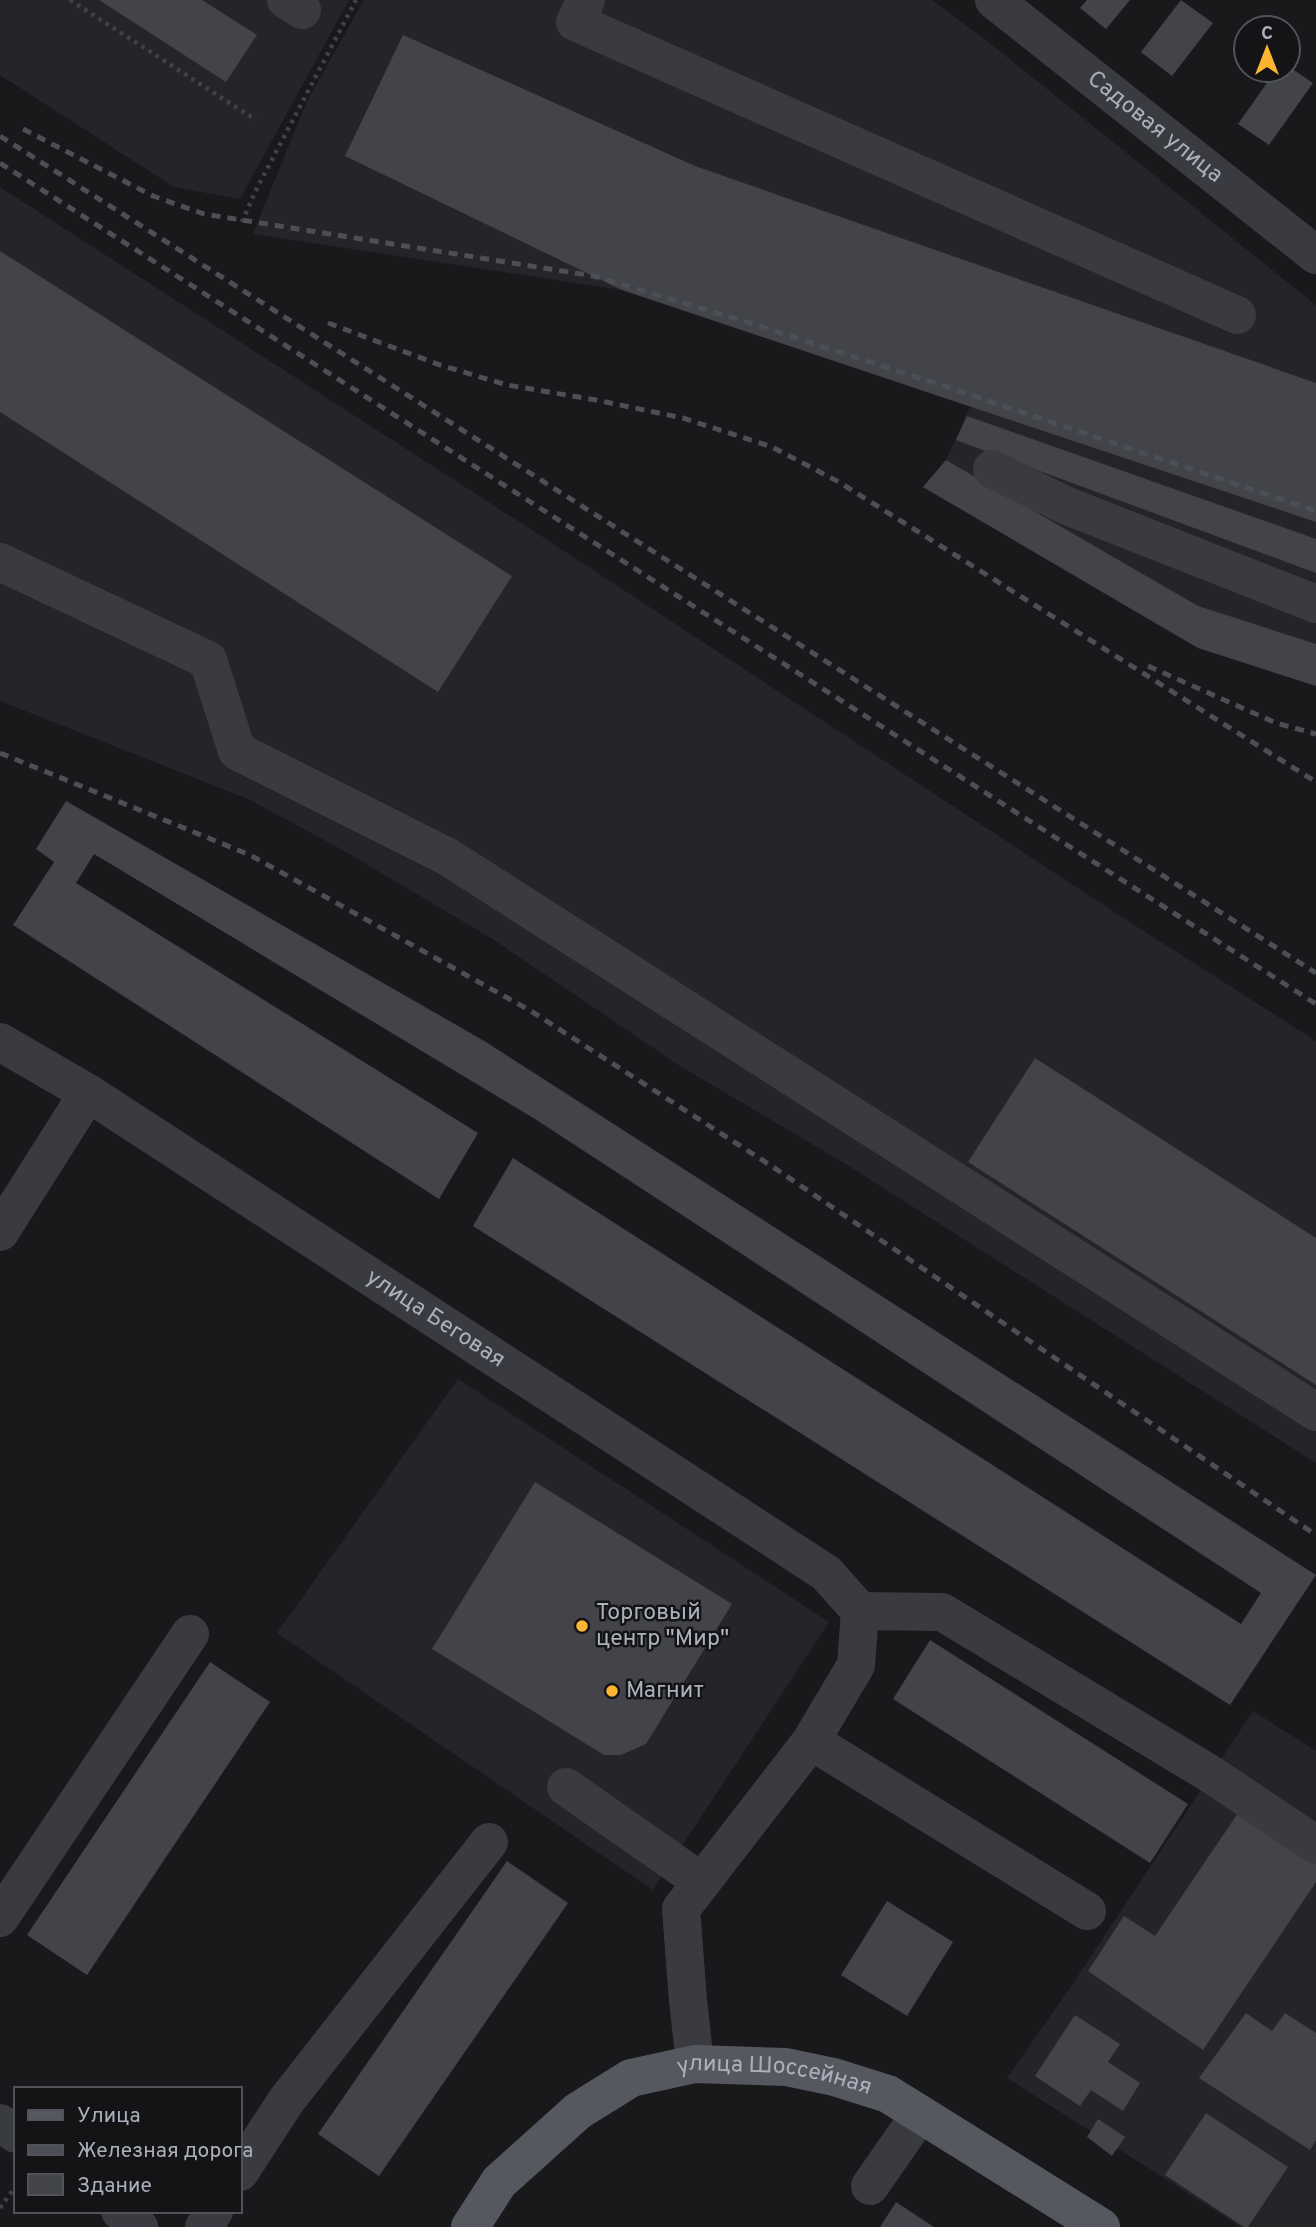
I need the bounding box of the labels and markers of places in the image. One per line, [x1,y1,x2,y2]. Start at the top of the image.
place label: Торговый центр "Мир" [596,1599,729,1654]
marker: Торговый центр "Мир" [574,1618,590,1634]
place label: Магнит [626,1677,704,1706]
marker: Магнит [604,1683,620,1699]

